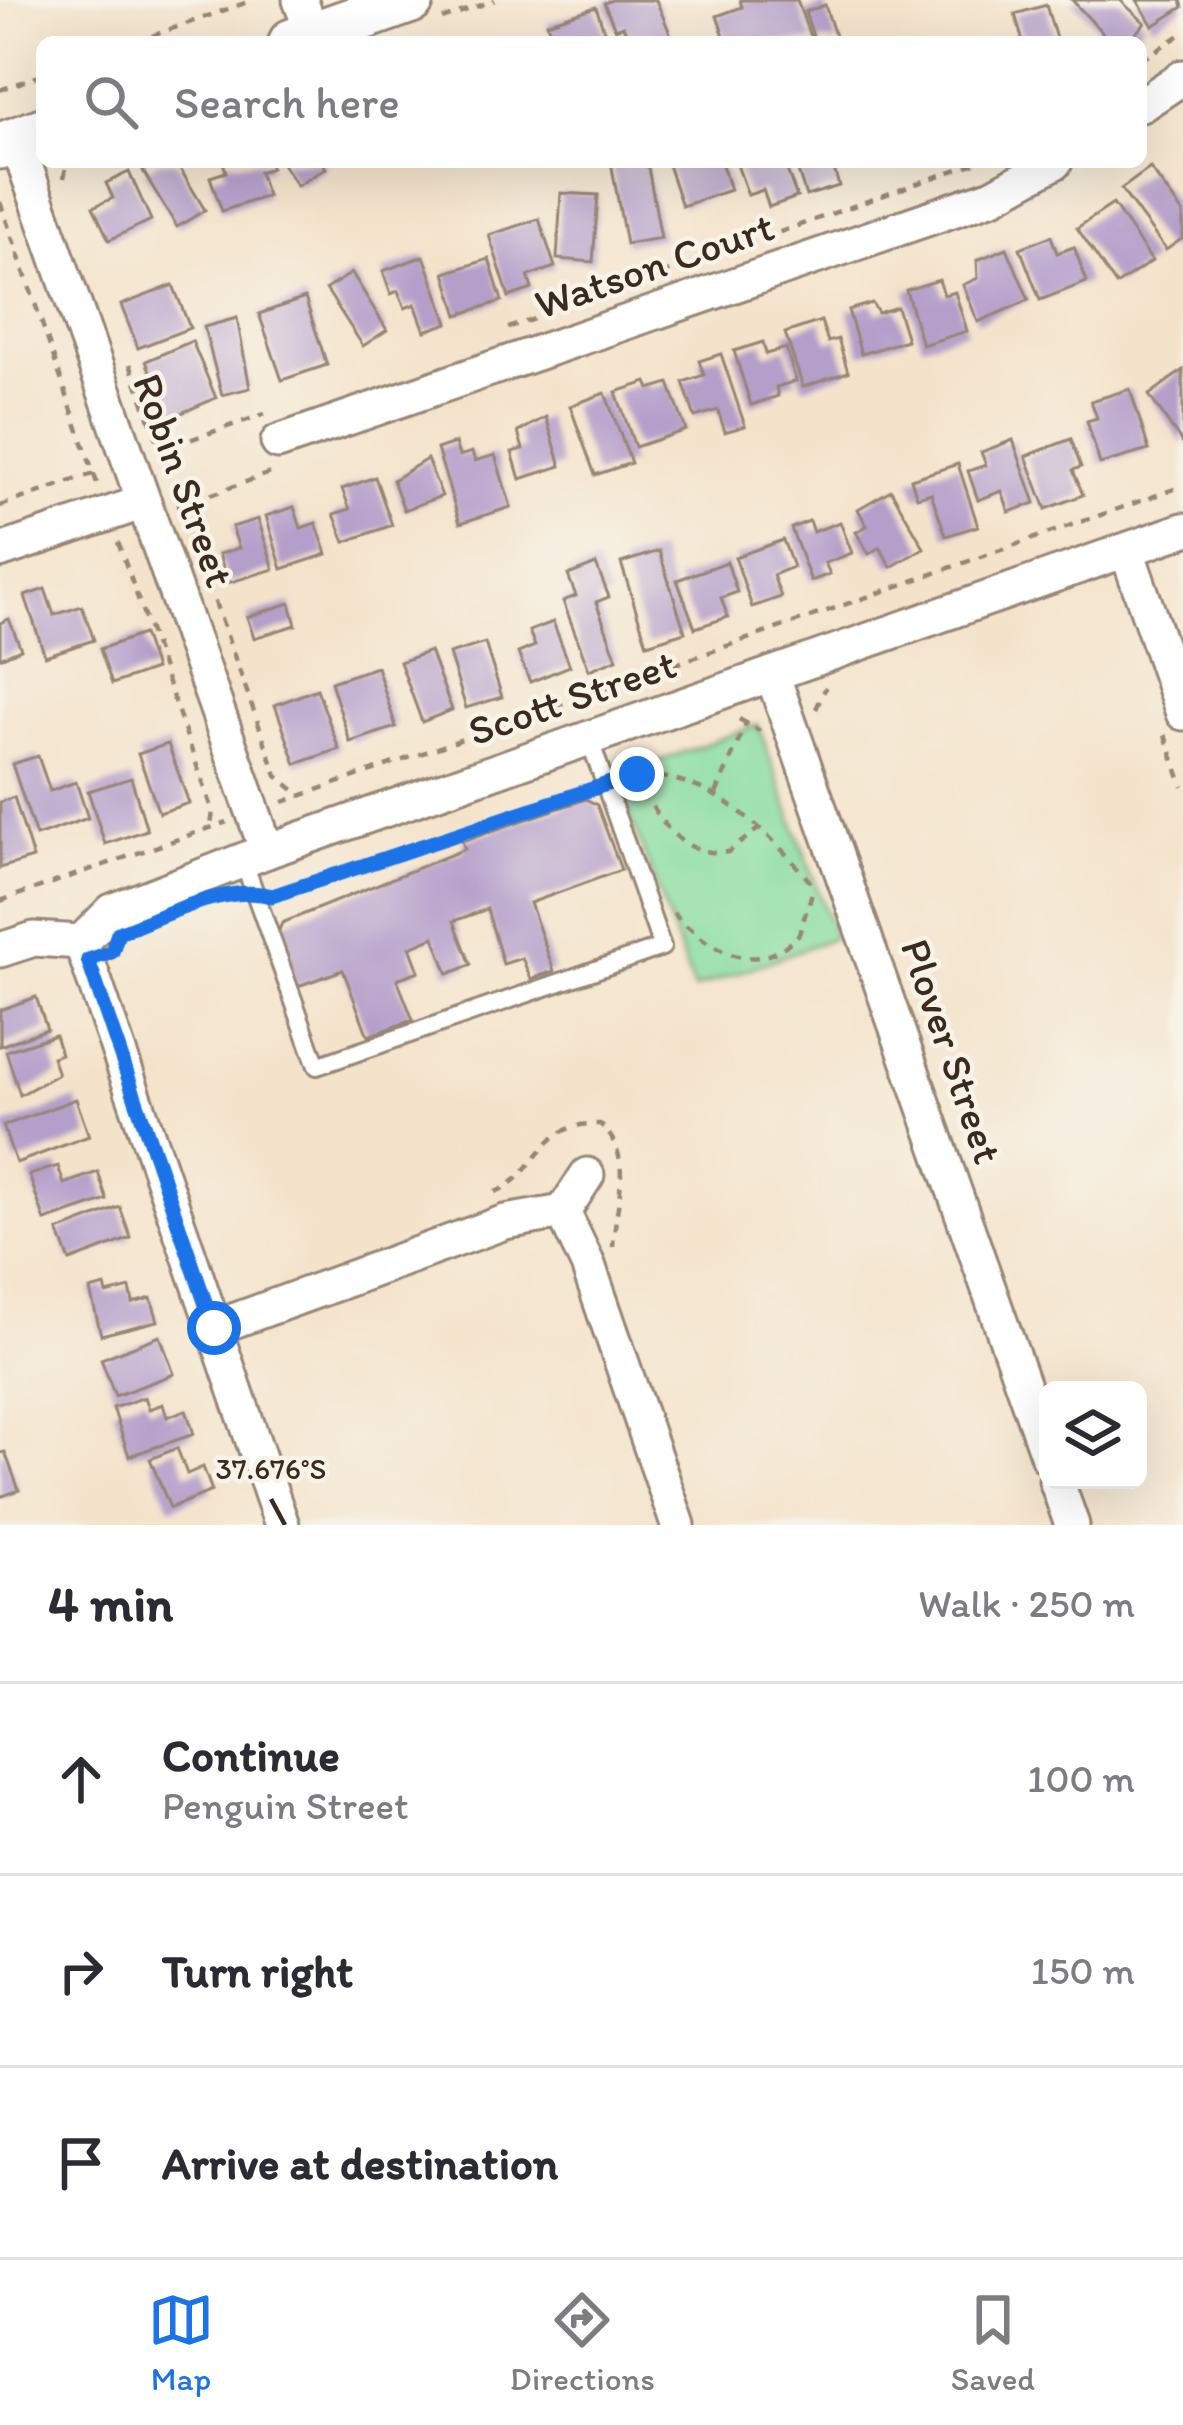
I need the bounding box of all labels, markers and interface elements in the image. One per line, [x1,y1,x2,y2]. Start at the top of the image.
search box [36,36,1147,168]
icon: search [78,69,144,135]
text: Search here [174,75,400,129]
street label: Watson Court [528,200,780,330]
street label: Robin Street [122,366,246,594]
street label: Scott Street [462,638,682,756]
route end [610,747,664,801]
street label: Plover Street [890,932,1014,1170]
route start [187,1301,241,1355]
map controls [1039,1381,1147,1489]
button: layers [1039,1381,1147,1489]
text: 37.676°S [216,1450,326,1487]
text: 4 min [48,1573,173,1634]
text: Walk · 250 m [918,1580,1135,1627]
text: Continue [162,1728,340,1782]
icon: ahead [48,1746,114,1812]
text: 100 m [1027,1755,1135,1802]
text: Penguin Street [162,1782,409,1829]
icon: right [48,1938,114,2004]
text: Turn right [162,1944,353,1998]
text: 150 m [1031,1947,1135,1994]
icon: arrive [48,2130,114,2196]
text: Arrive at destination [162,2136,558,2190]
tab: Map [148,2287,214,2398]
tab: Directions [510,2287,655,2398]
tab: Saved [951,2287,1035,2398]

